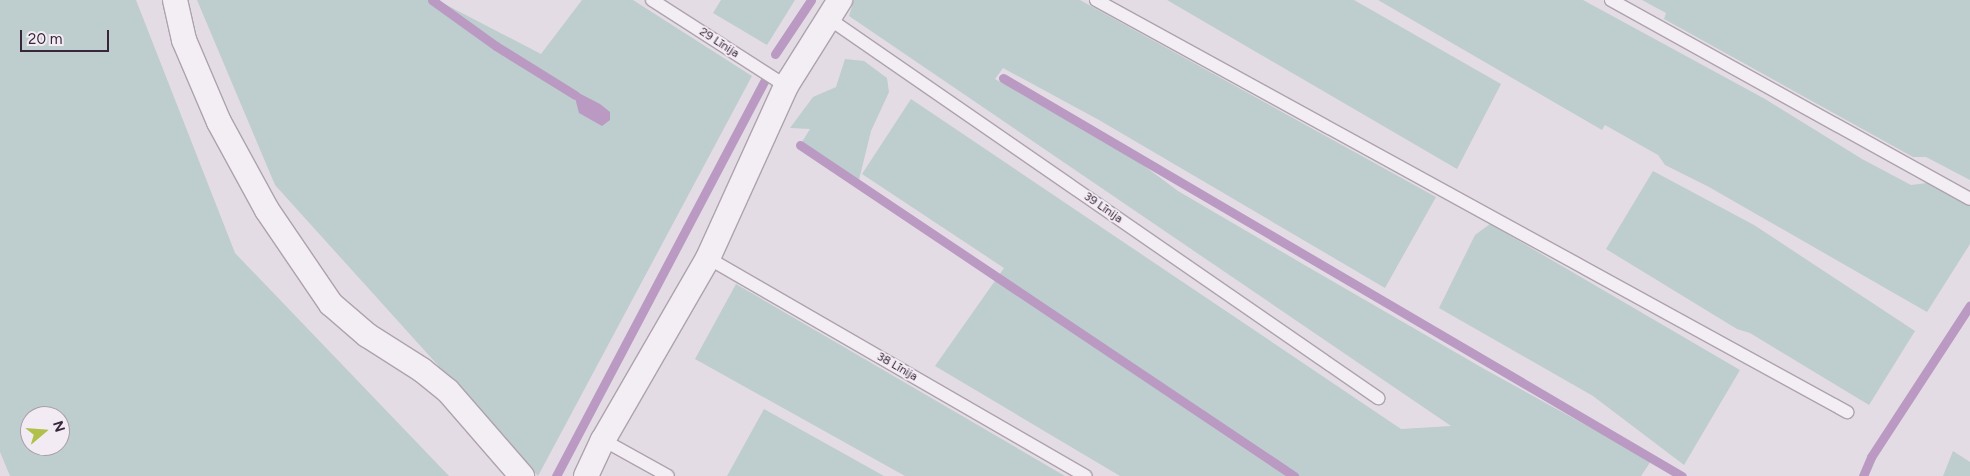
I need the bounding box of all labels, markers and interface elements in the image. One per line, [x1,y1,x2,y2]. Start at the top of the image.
scale bar [22,20,111,52]
street label: 29 Līnija [696,25,742,61]
text: 20 m [28,30,62,48]
street label: 39 Līnija [1081,189,1125,227]
street label: 38 Līnija [874,350,920,384]
north arrow [20,406,70,456]
text: N [49,419,69,434]

